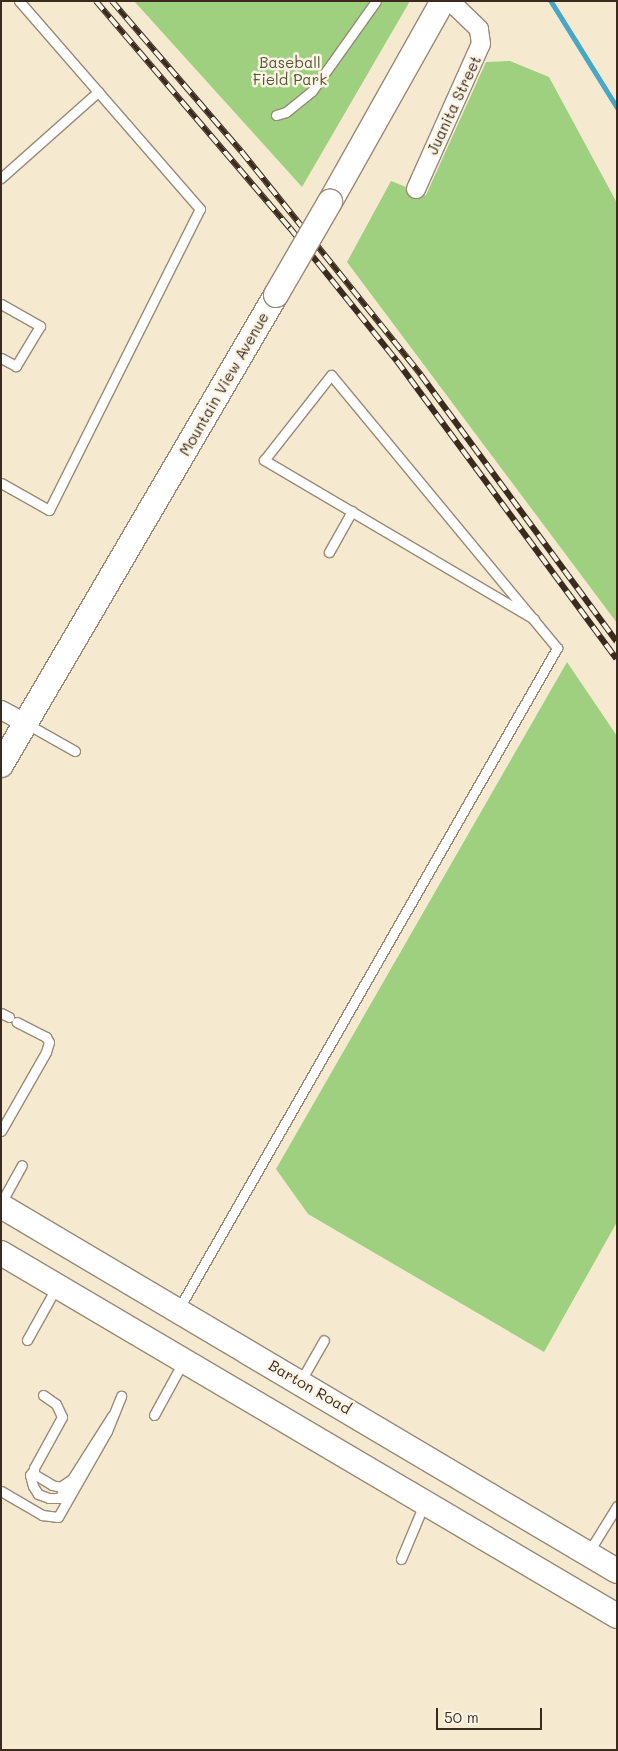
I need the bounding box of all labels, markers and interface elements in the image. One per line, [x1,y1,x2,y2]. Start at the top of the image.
park label: Baseball Field Park [253,53,327,88]
street label: Juanita Street [423,53,485,157]
street label: Mountain View Avenue [175,309,273,459]
street label: Barton Road [266,1356,354,1418]
scale bar [438,1698,544,1730]
text: 50 m [444,1707,479,1727]

